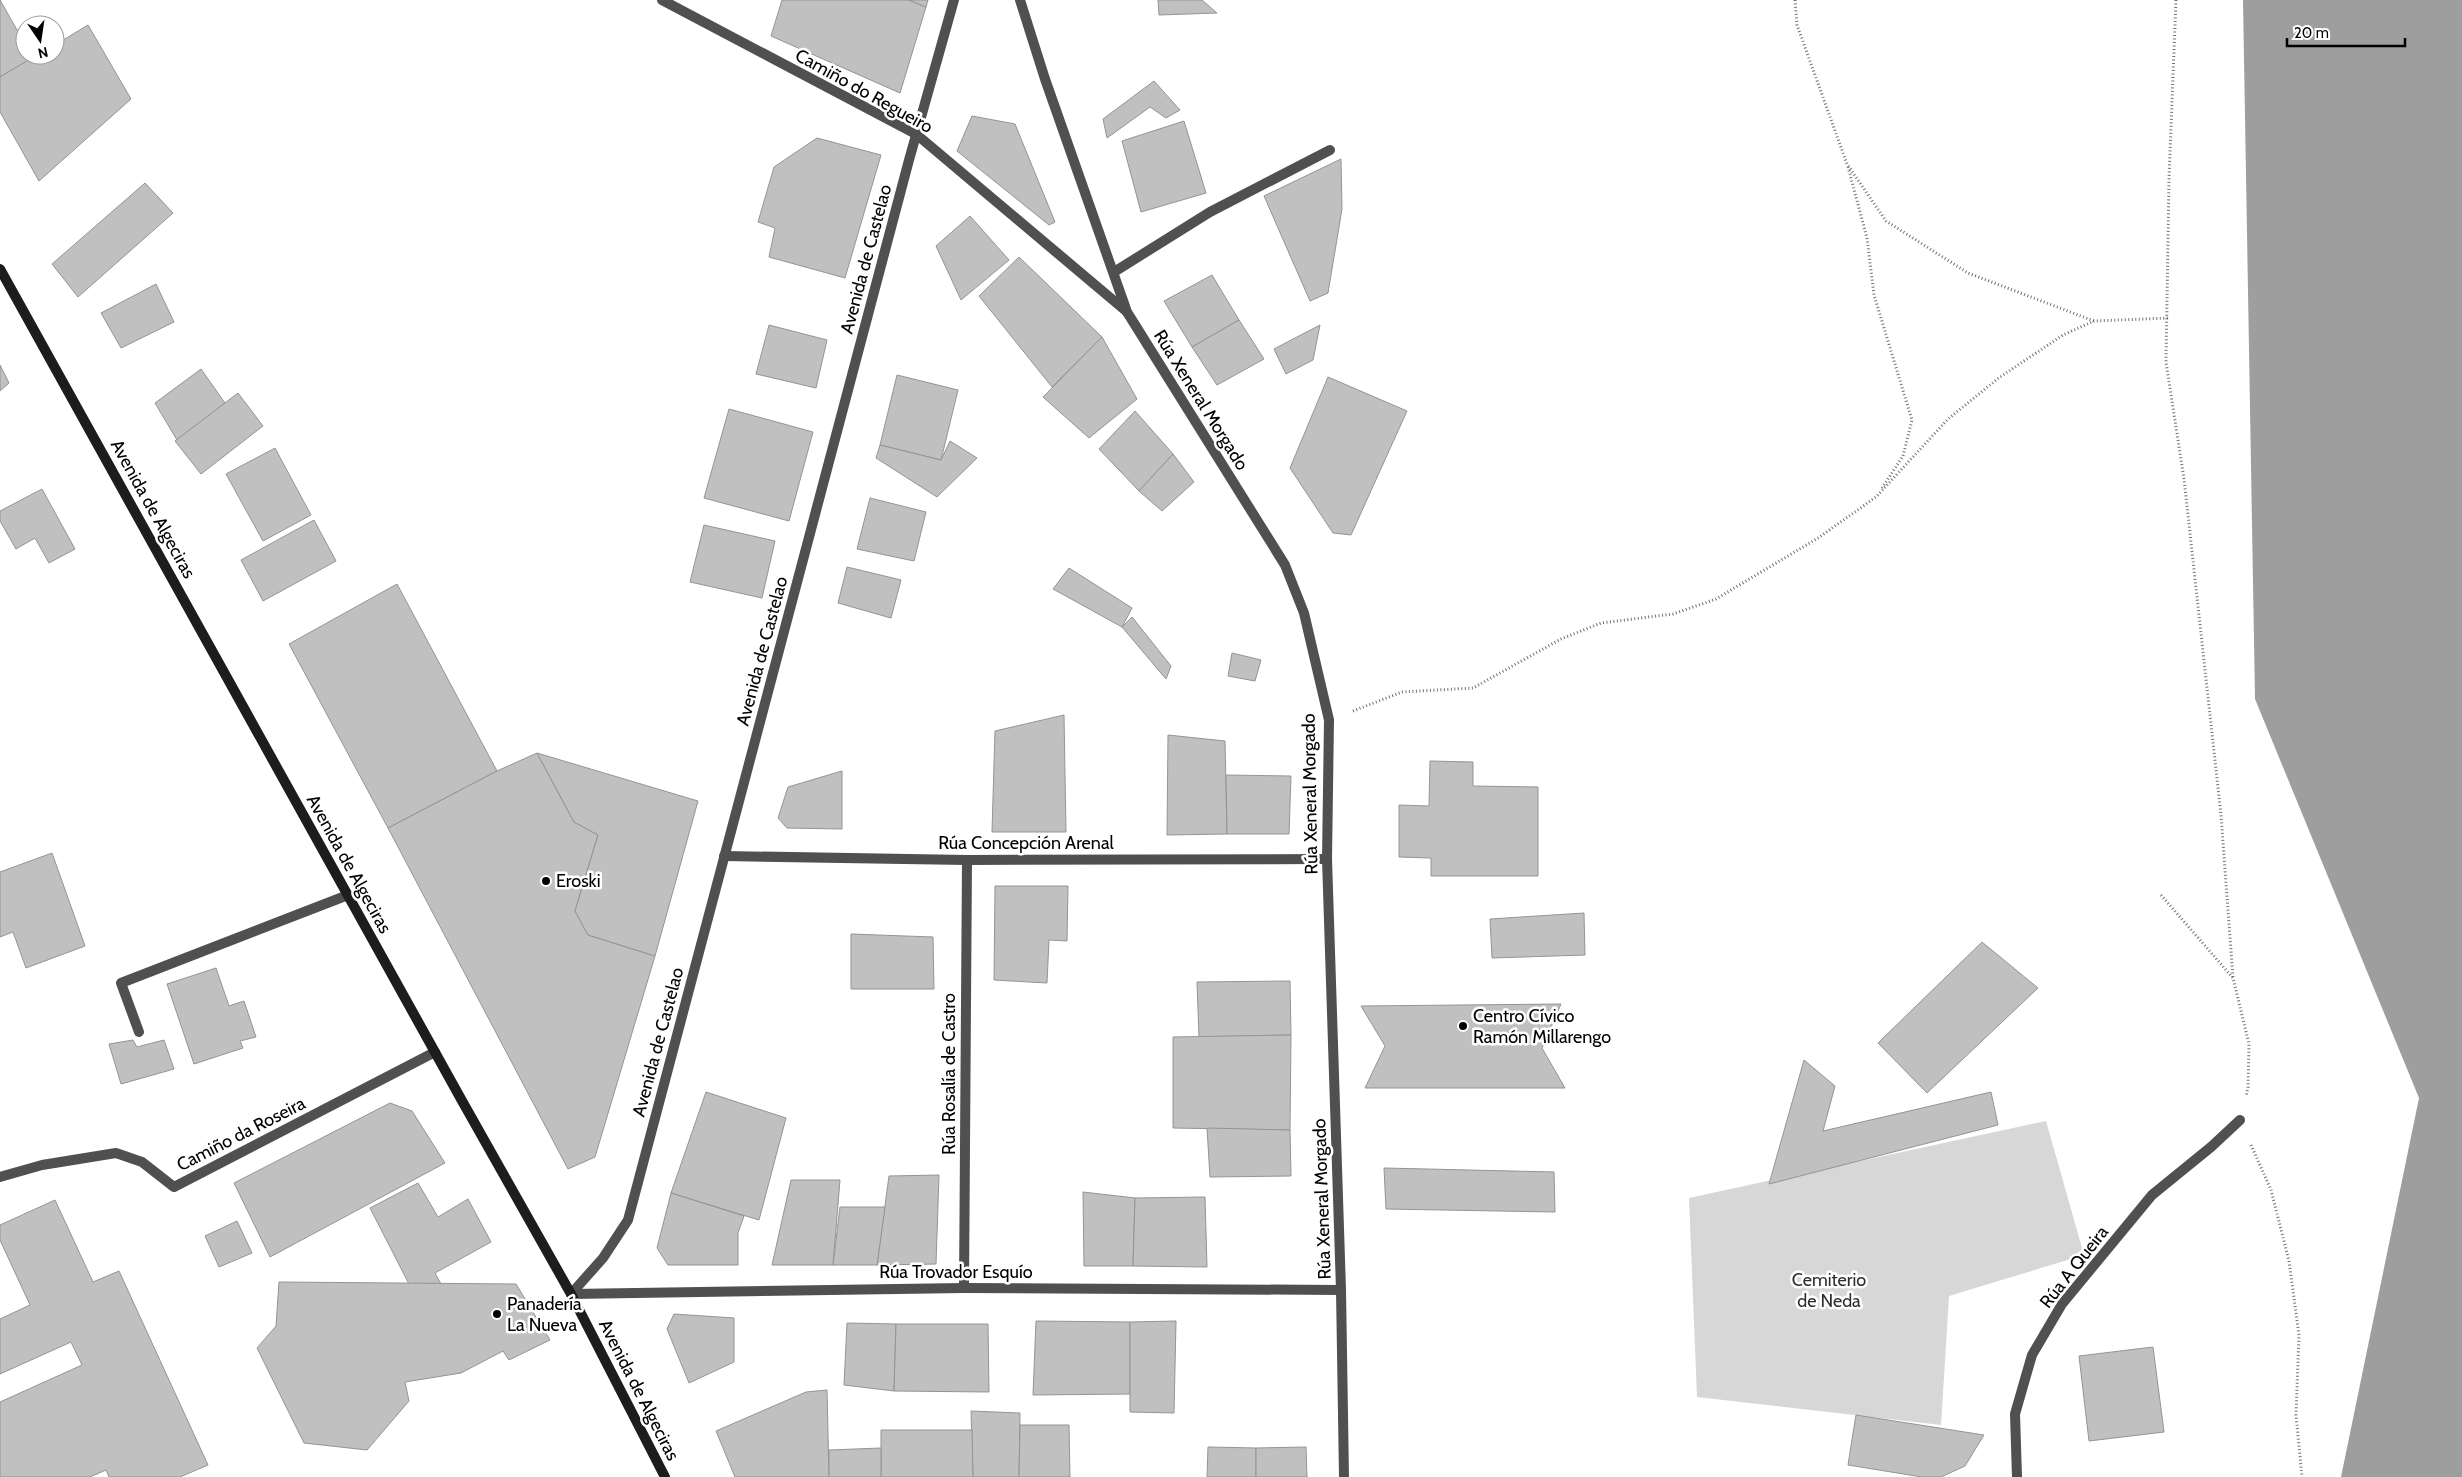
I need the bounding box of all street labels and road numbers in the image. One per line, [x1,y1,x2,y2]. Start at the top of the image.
street label: Camiño do Regueiro [791,44,937,138]
street label: Avenida de Castelao [836,182,896,336]
street label: Rúa Xeneral Morgado [1149,326,1253,474]
street label: Avenida de Algeciras [106,436,200,582]
street label: Avenida de Castelao [732,574,792,728]
street label: Rúa Xeneral Morgado [1298,713,1322,875]
street label: Avenida de Algeciras [302,791,396,937]
street label: Rúa Concepción Arenal [938,832,1115,854]
street label: Avenida de Castelao [628,965,688,1119]
street label: Rúa Rosalía de Castro [938,993,960,1155]
street label: Camiño da Roseira [173,1092,309,1176]
street label: Rúa Xeneral Morgado [1308,1118,1336,1280]
street label: Rúa A Queira [2035,1221,2113,1313]
street label: Rúa Trovador Esquío [879,1261,1033,1283]
street label: Avenida de Algeciras [594,1316,684,1464]

